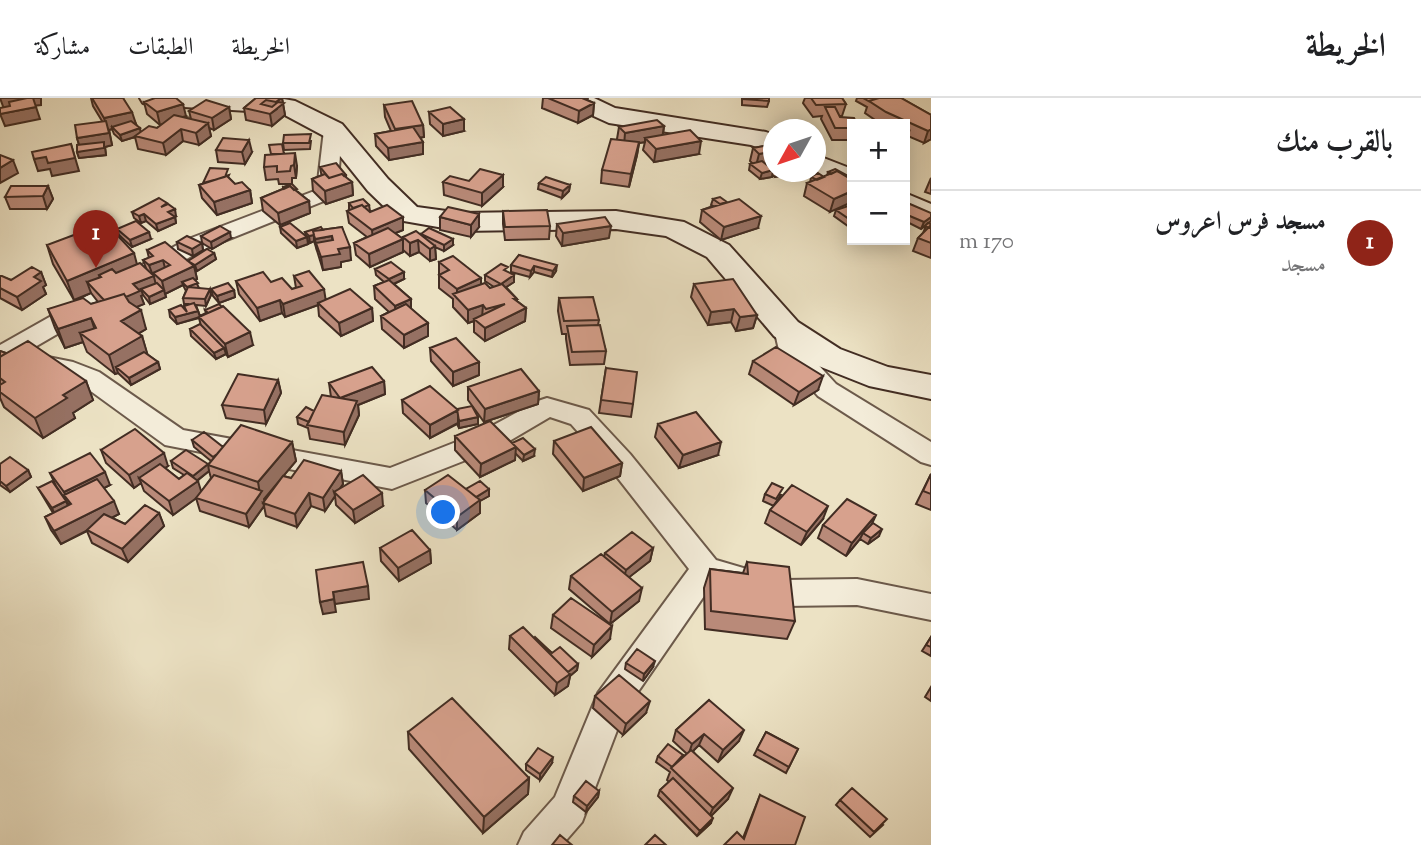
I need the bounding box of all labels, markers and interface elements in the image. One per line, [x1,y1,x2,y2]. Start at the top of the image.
text: الخريطة [1306,24,1386,72]
text: مشاركة [35,31,90,65]
text: الطبقات [128,31,194,65]
text: الخريطة [232,31,290,65]
north arrow [763,119,826,182]
map controls [847,119,910,245]
button: + [847,119,910,182]
text: بالقرب منك [1276,122,1393,165]
button: − [847,182,910,245]
text: مسجد فرس اعروس [1155,204,1326,241]
pin: 1 [73,210,119,268]
text: 170 m [959,226,1014,259]
text: 1 [1366,226,1374,259]
text: مسجد [1281,249,1326,282]
your location [426,495,460,529]

